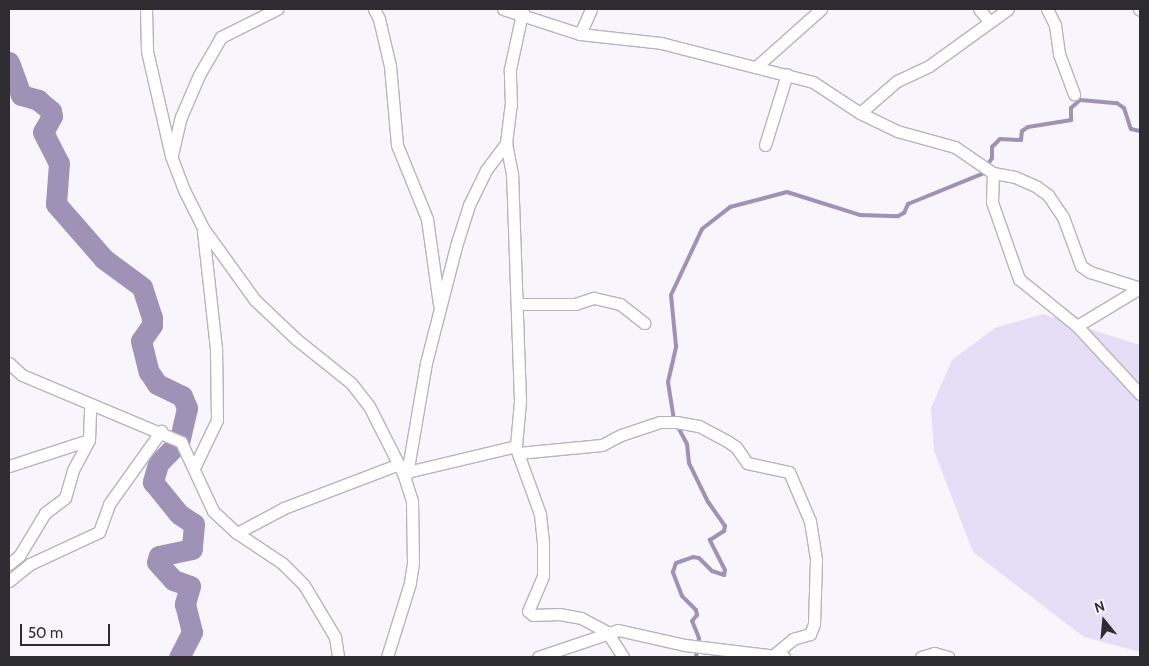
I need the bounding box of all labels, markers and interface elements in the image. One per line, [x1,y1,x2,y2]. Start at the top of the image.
north arrow [1079,596,1129,646]
text: N [1092,597,1107,617]
scale bar [22,614,112,646]
text: 50 m [28,624,63,642]

